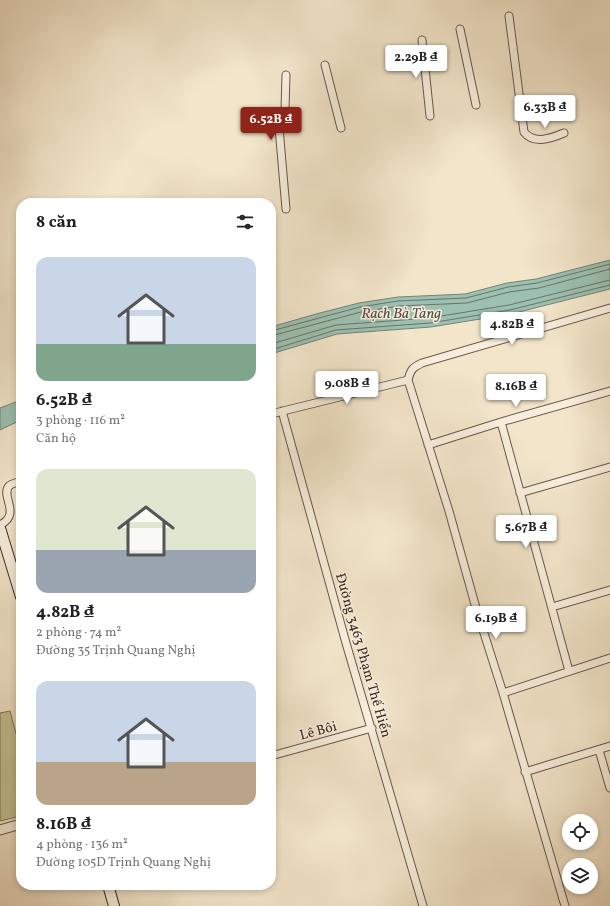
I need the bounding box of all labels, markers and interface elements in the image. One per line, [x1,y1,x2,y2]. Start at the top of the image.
pin: 2.29B ₫ [379,45,453,79]
text: 2.29B ₫ [394,49,438,67]
pin: 6.33B ₫ [508,95,582,129]
text: 6.33B ₫ [523,99,567,117]
pin: 6.52B ₫ [234,107,308,141]
text: 6.52B ₫ [250,111,292,129]
text: 8 căn [36,211,77,234]
icon: filters [234,211,256,233]
icon: home [110,283,182,355]
water label: Rạch Bà Tàng [361,304,441,325]
pin: 4.82B ₫ [475,312,549,346]
text: 4.82B ₫ [490,316,534,334]
pin: 9.08B ₫ [310,371,384,405]
pin: 8.16B ₫ [479,374,553,408]
text: 9.08B ₫ [324,375,370,393]
text: 8.16B ₫ [495,378,537,396]
text: 6.52B ₫ [36,389,92,412]
text: 3 phòng · 116 m² [36,412,125,430]
text: Căn hộ [36,430,76,448]
icon: home [110,495,182,567]
pin: 5.67B ₫ [489,515,563,549]
text: 5.67B ₫ [505,519,547,537]
street label: Đường 3463 Phạm Thế Hiển [330,571,395,740]
text: 4.82B ₫ [36,601,94,624]
pin: 6.19B ₫ [459,606,533,640]
text: 6.19B ₫ [475,610,517,628]
text: 2 phòng · 74 m² [36,624,121,642]
text: Đường 35 Trịnh Quang Nghị [36,642,195,660]
icon: home [110,707,182,779]
street label: Lê Bôi [298,717,339,746]
text: 8.16B ₫ [36,813,91,836]
map controls [562,814,598,894]
button: locate [562,814,598,850]
text: 4 phòng · 136 m² [36,836,128,854]
text: Đường 105D Trịnh Quang Nghị [36,854,211,872]
button: layers [562,858,598,894]

